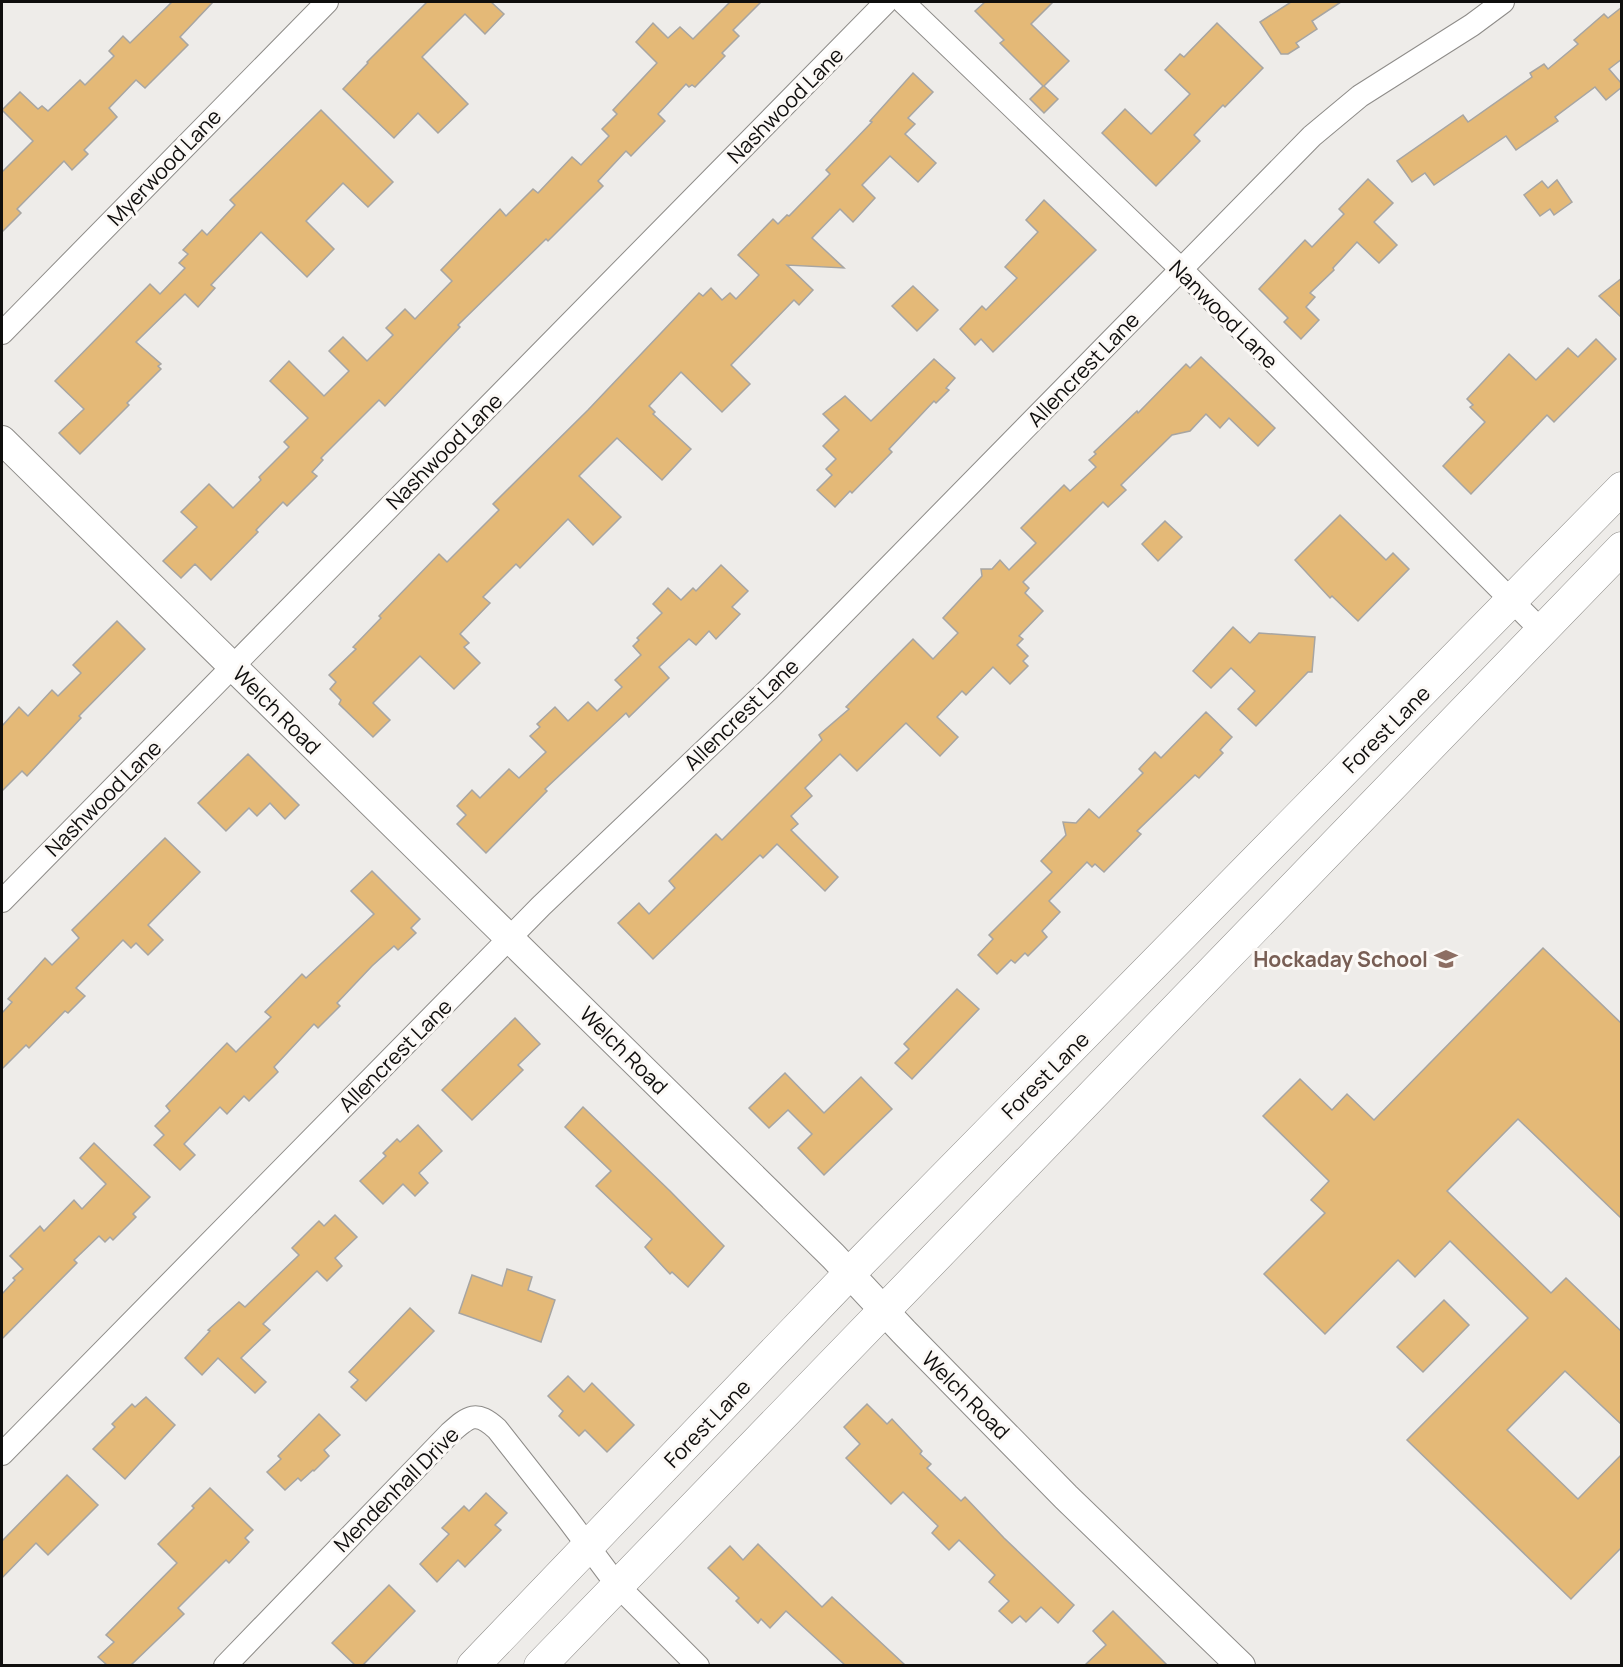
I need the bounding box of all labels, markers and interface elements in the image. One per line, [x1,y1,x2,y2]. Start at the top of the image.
street label: Nashwood Lane [721,41,849,169]
street label: Myerwood Lane [101,102,227,232]
street label: Nanwood Lane [1164,254,1284,374]
street label: Allencrest Lane [1021,306,1145,432]
street label: Nashwood Lane [380,387,508,515]
street label: Allencrest Lane [678,652,804,776]
street label: Welch Road [227,660,327,760]
street label: Forest Lane [1336,679,1436,779]
street label: Nashwood Lane [39,734,167,862]
place label: Hockaday School [1253,945,1428,973]
school or university icon: Hockaday School [1433,946,1459,972]
street label: Allencrest Lane [332,992,458,1118]
street label: Welch Road [574,1000,674,1100]
street label: Forest Lane [995,1025,1095,1125]
street label: Welch Road [916,1345,1016,1445]
street label: Forest Lane [658,1373,756,1473]
street label: Mendenhall Drive [327,1420,465,1558]

